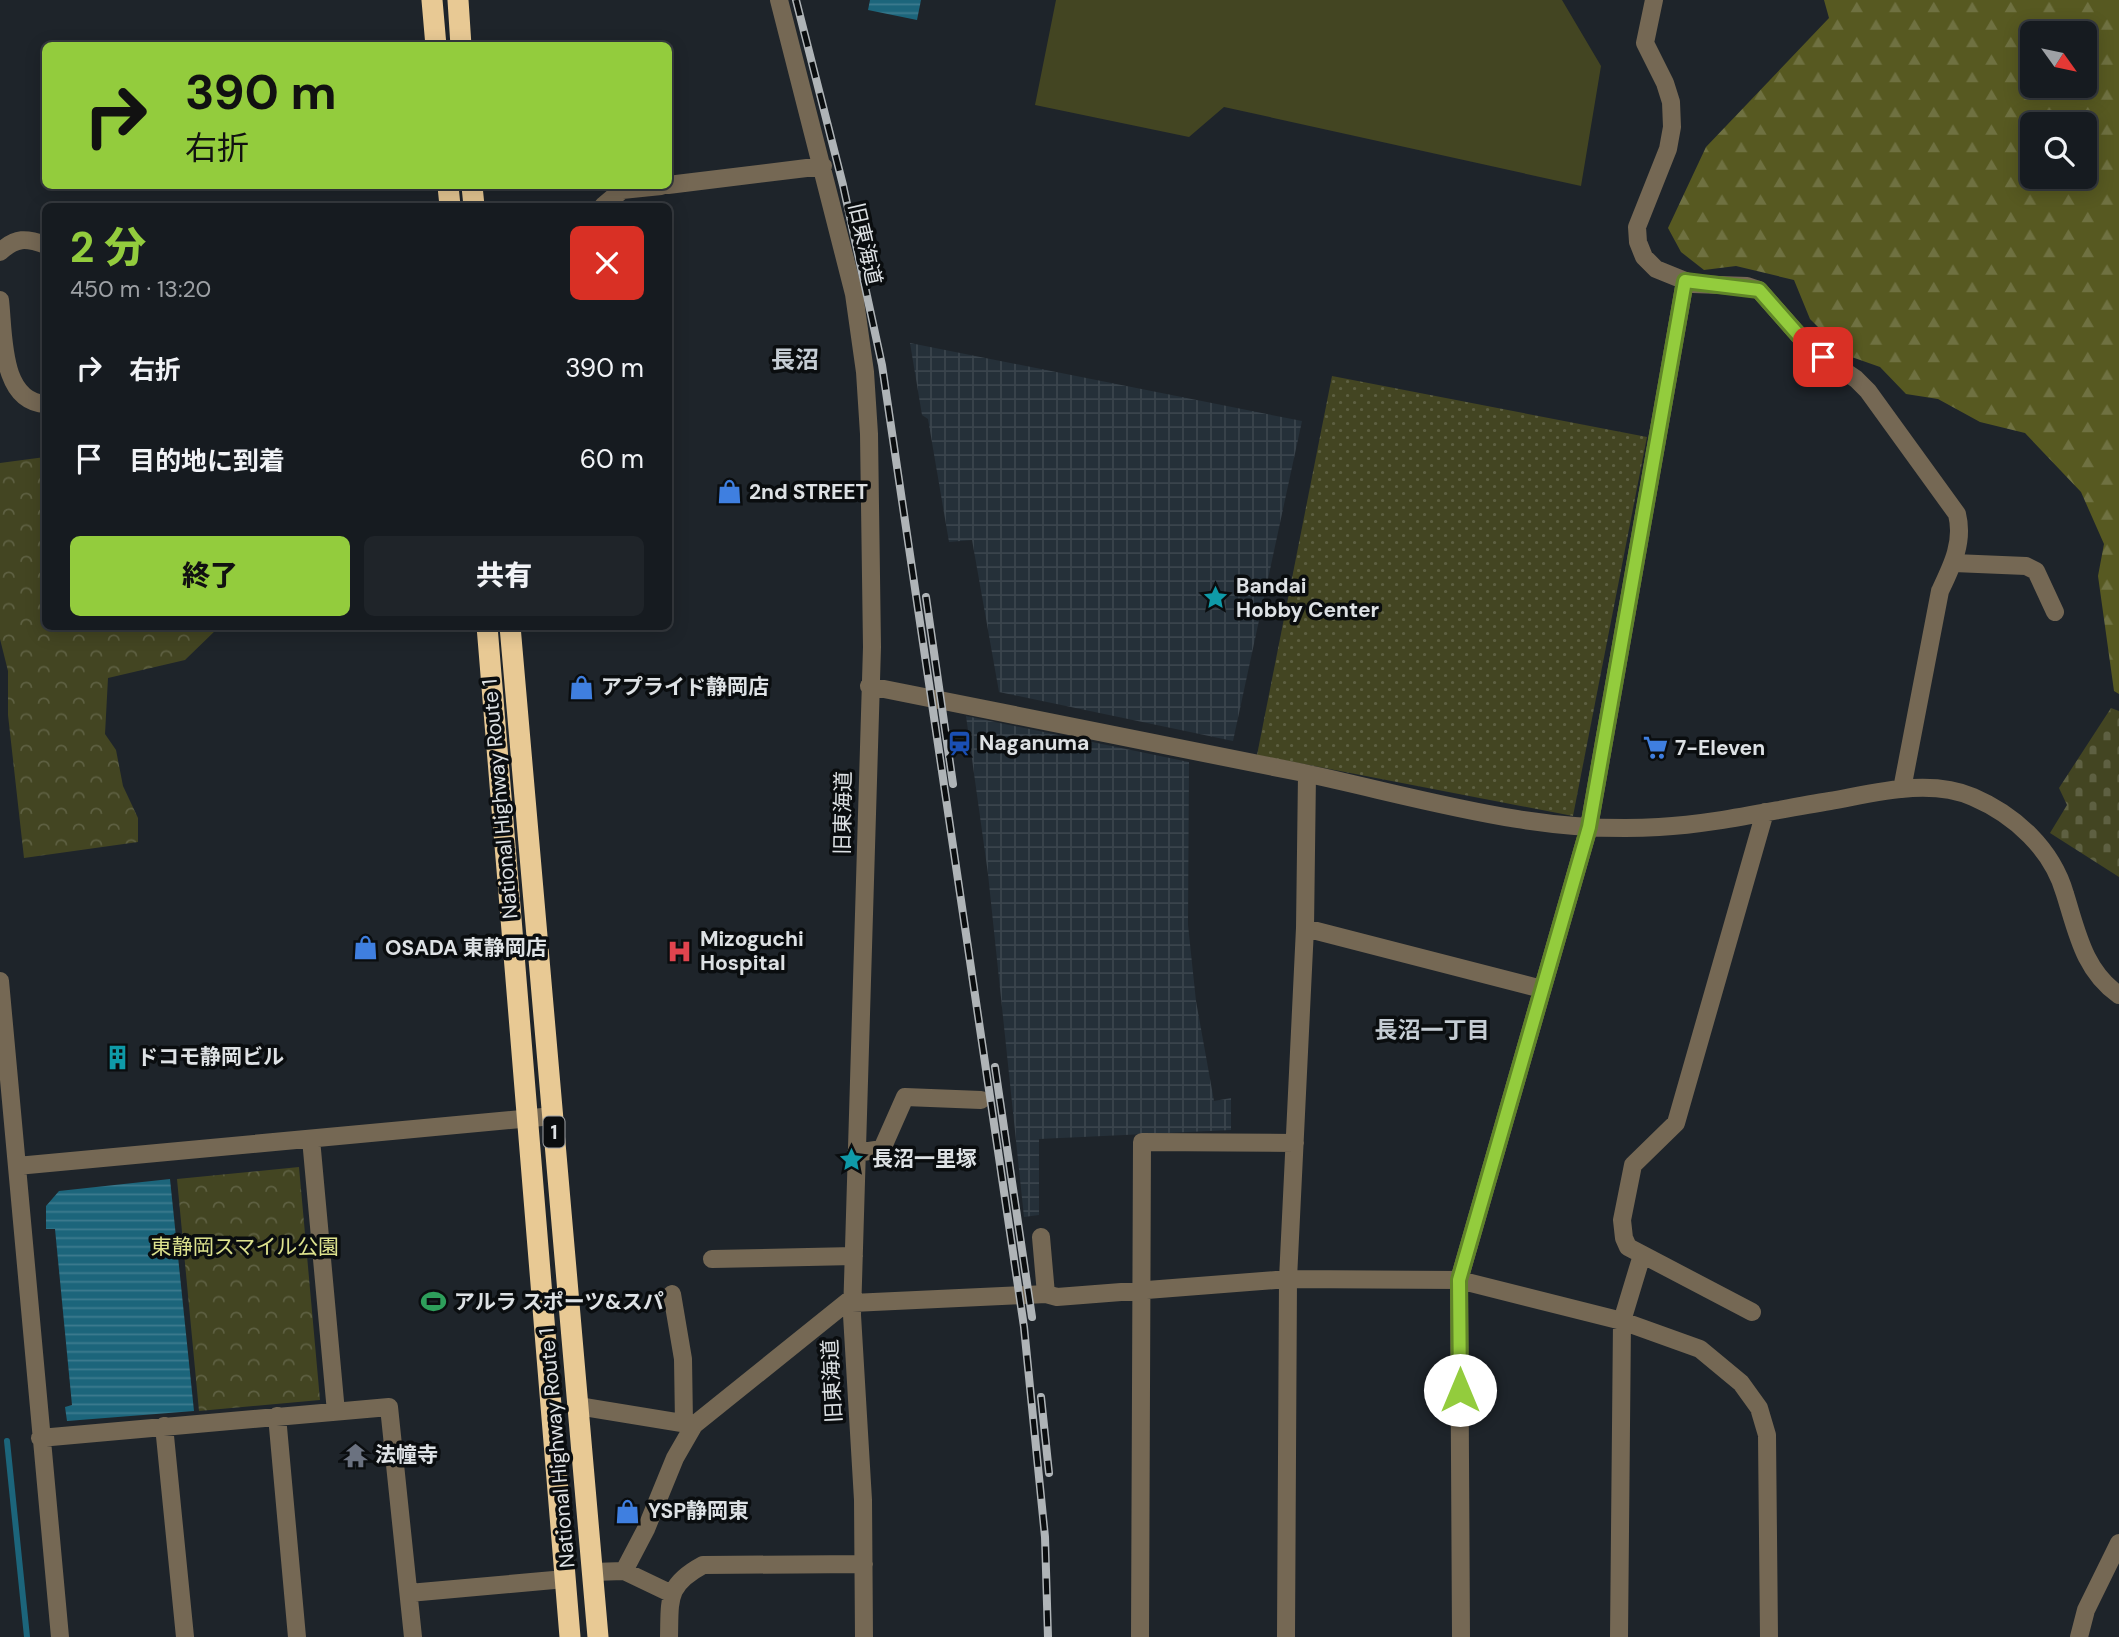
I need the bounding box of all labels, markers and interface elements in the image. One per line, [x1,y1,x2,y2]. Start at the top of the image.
north arrow [2020,21,2096,98]
map controls [2020,21,2097,189]
text: 390 m [185,60,337,124]
icon: right [70,70,161,161]
button: search [2020,112,2097,189]
text: 右折 [185,127,249,169]
street label: 旧東海道 [842,200,888,288]
text: 2 分 [70,220,146,275]
button: close [570,226,644,300]
text: 450 m · 13:20 [70,274,211,304]
pin [1793,327,1853,387]
icon: arrive [1804,338,1842,376]
district label: 長沼 [771,344,819,375]
icon: right [70,349,108,387]
text: 390 m [565,351,644,385]
text: 右折 [129,353,181,387]
icon: arrive [70,440,108,478]
text: 60 m [580,442,644,476]
text: 目的地に到着 [129,444,285,478]
shop icon: 2nd STREET [715,478,743,506]
place label: 2nd STREET [749,478,868,506]
button: 終了 [70,536,350,616]
button: 共有 [364,536,644,616]
place label: Bandai Hobby Center [1236,572,1380,624]
place icon: Bandai Hobby Center [1202,584,1230,612]
shop icon: アプライド静岡店 [567,673,595,701]
place label: アプライド静岡店 [601,673,769,701]
street label: National Highway Route 1 [476,678,524,920]
station icon: Naganuma [945,729,973,757]
place label: Naganuma [979,729,1089,757]
supermarket icon: 7-Eleven [1641,734,1669,762]
place label: 7-Eleven [1675,734,1765,762]
street label: 旧東海道 [828,771,858,855]
place label: Mizoguchi Hospital [700,925,804,977]
shop icon: OSADA 東静岡店 [351,934,379,962]
place label: OSADA 東静岡店 [385,934,547,962]
hospital icon: Mizoguchi Hospital [666,937,694,965]
district label: 長沼一丁目 [1375,1015,1490,1045]
building icon: ドコモ静岡ビル [103,1043,131,1071]
place label: ドコモ静岡ビル [137,1043,284,1071]
road number: 1 [544,1116,564,1148]
place icon: 長沼一里塚 [838,1145,866,1173]
place label: 長沼一里塚 [872,1145,977,1173]
park label: 東静岡スマイル公園 [151,1233,339,1261]
sports icon: アルラ スポーツ&スパ [420,1288,448,1316]
place label: アルラ スポーツ&スパ [454,1288,664,1316]
street label: National Highway Route 1 [533,1327,581,1569]
street label: 旧東海道 [816,1338,848,1424]
position arrow [1423,1353,1497,1427]
temple icon: 法幢寺 [341,1441,369,1469]
place label: 法幢寺 [375,1441,438,1469]
shop icon: YSP静岡東 [614,1497,642,1525]
place label: YSP静岡東 [648,1497,749,1525]

